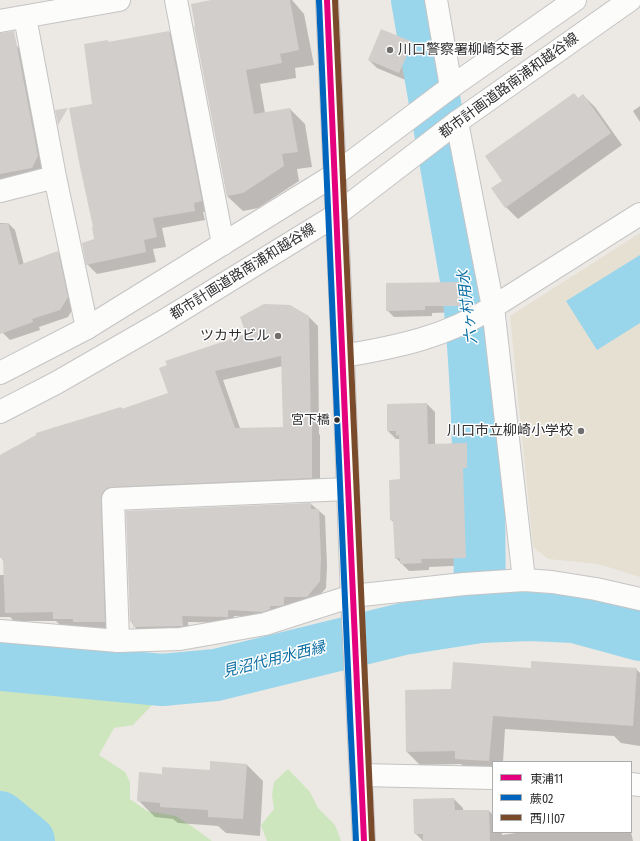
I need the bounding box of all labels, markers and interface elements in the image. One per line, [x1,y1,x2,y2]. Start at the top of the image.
street label: 都市計画道路南浦和越谷線 [436,30,582,142]
place label: 川口警察署柳崎交番 [398,42,524,58]
marker: 川口警察署柳崎交番 [385,45,395,55]
street label: 都市計画道路南浦和越谷線 [167,220,319,324]
water label: 六ヶ村用水 [454,269,482,345]
place label: ツカサビル [200,328,270,344]
marker: ツカサビル [273,331,283,341]
place label: 宮下橋 [291,412,330,428]
marker: 宮下橋 [332,415,342,425]
place label: 川口市立柳崎小学校 [447,423,573,439]
marker: 川口市立柳崎小学校 [576,426,586,436]
water label: 見沼代用水西縁 [221,639,327,681]
legend [492,761,632,833]
text: 東浦11 [530,772,563,786]
text: 蕨02 [530,792,553,806]
text: 西川07 [530,812,565,826]

